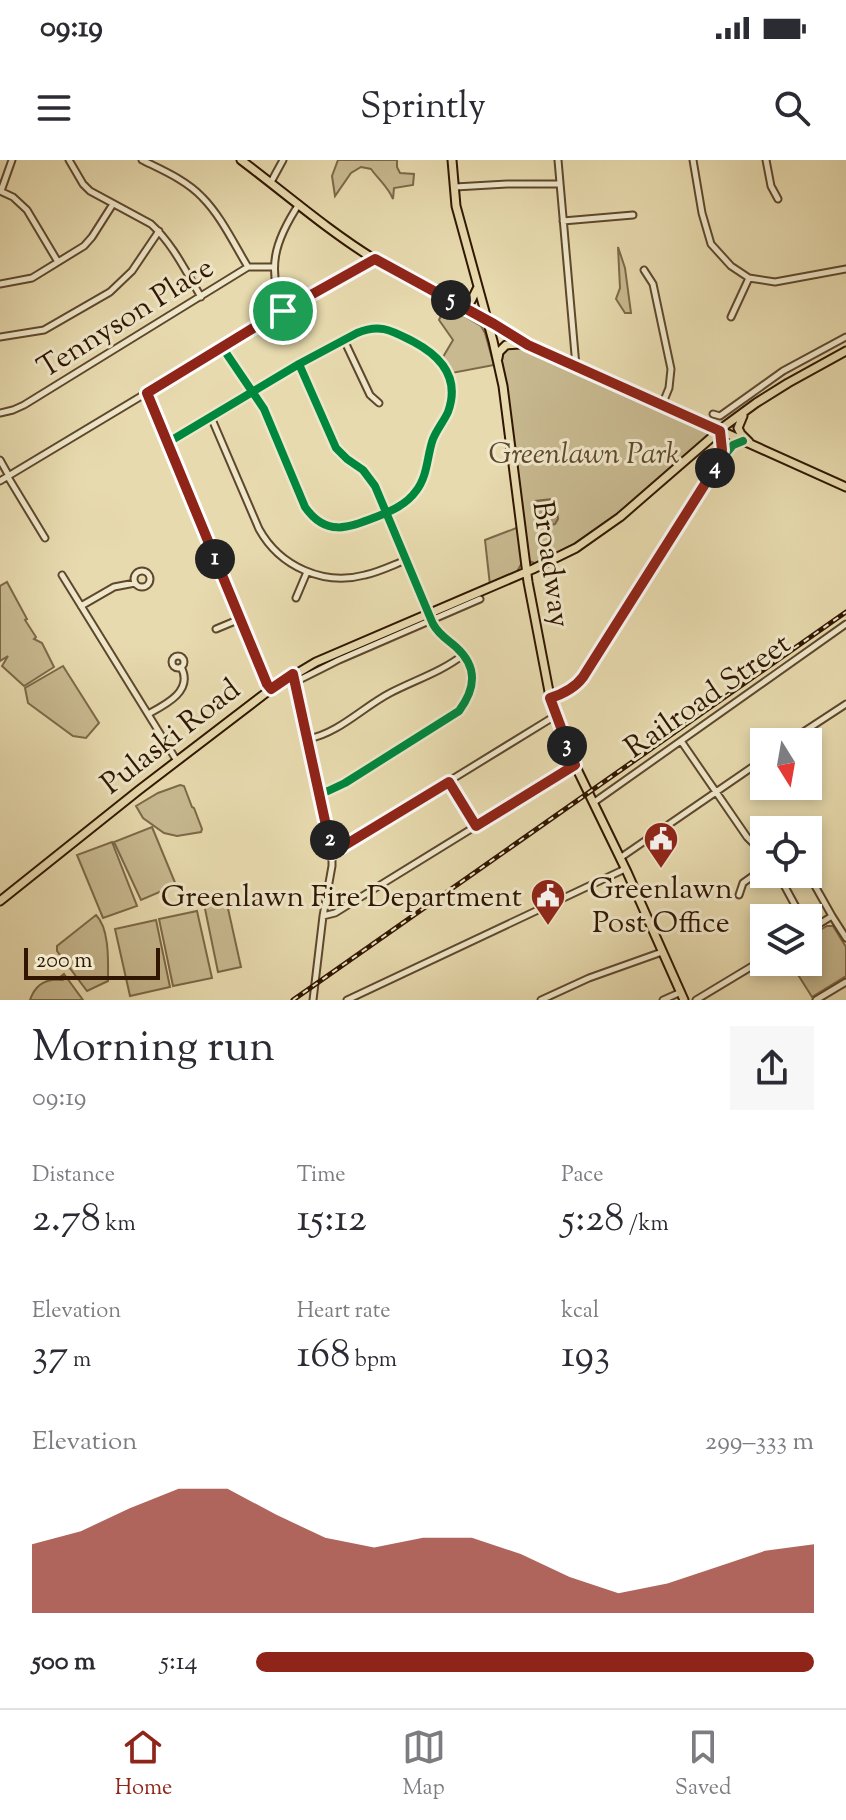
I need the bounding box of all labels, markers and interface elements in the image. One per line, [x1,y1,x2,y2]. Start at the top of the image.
text: 09:19 [40,7,103,50]
text: Sprintly [360,82,486,134]
icon: menu [32,86,76,130]
icon: search [770,86,814,130]
street label: Tennyson Place [30,248,223,390]
pin [249,277,317,345]
pin: 5 [431,280,471,320]
text: 5 [447,284,455,316]
icon: arrive [261,289,305,333]
park label: Greenlawn Park [488,434,680,477]
pin: 4 [695,448,735,488]
text: 4 [709,452,721,484]
street label: Broadway [519,498,580,630]
pin: 1 [195,539,235,579]
text: 1 [211,543,219,575]
street label: Railroad Street [617,624,800,770]
street label: Pulaski Road [93,670,250,806]
pin: 3 [547,726,587,766]
north arrow [750,728,822,800]
map controls [750,728,822,976]
text: 3 [563,730,571,762]
button: locate [750,816,822,888]
pin: 2 [310,820,350,860]
public building icon: Greenlawn Post Office [642,820,680,870]
text: 2 [325,824,335,856]
place label: Greenlawn Post Office [589,869,733,946]
place label: Greenlawn Fire Department [161,877,522,920]
public building icon: Greenlawn Fire Department [529,877,567,927]
button: layers [750,904,822,976]
scale bar [24,944,160,980]
text: 200 m [36,946,92,978]
text: Morning run [32,1018,275,1081]
button: share [730,1026,814,1110]
text: 09:19 [32,1080,86,1117]
text: Distance [32,1160,115,1192]
text: Time [297,1160,346,1192]
text: Pace [561,1160,603,1192]
text: 2.78 [32,1192,101,1249]
text: 15:12 [297,1192,367,1249]
text: 5:28 [561,1192,624,1249]
text: km [101,1209,136,1241]
text: /km [624,1209,669,1241]
text: Elevation [32,1296,121,1328]
text: Heart rate [297,1296,391,1328]
text: kcal [561,1296,599,1328]
text: 37 [32,1328,68,1385]
text: 168 [297,1328,350,1385]
text: 193 [561,1328,610,1385]
text: m [68,1345,91,1377]
text: bpm [350,1345,397,1377]
text: Elevation [32,1424,137,1461]
text: 299–333 m [705,1424,814,1461]
text: 500 m [32,1644,95,1681]
text: 5:14 [160,1644,198,1681]
tab: Home [115,1725,172,1805]
tab: Map [402,1725,446,1805]
tab: Saved [675,1725,731,1805]

